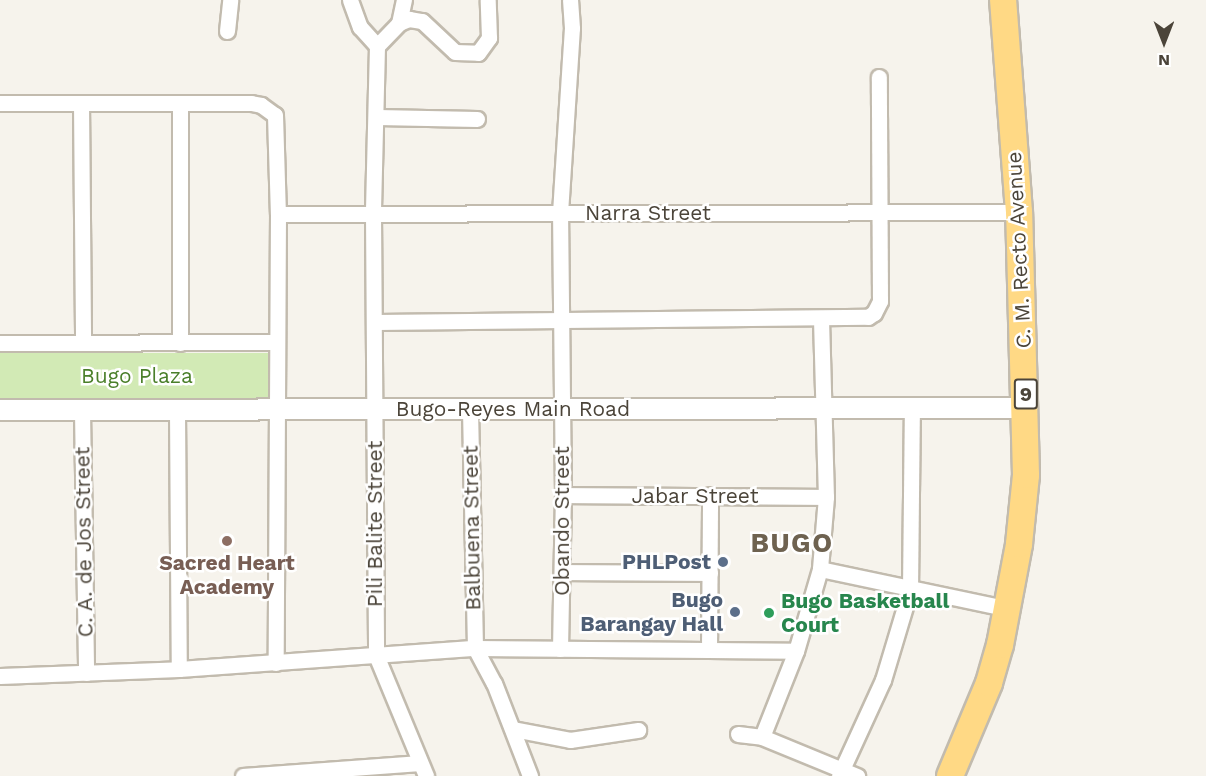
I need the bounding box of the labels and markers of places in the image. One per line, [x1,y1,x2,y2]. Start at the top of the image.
marker: Sacred Heart Academy [220,534,234,548]
place label: PHLPost [622,549,711,575]
place label: Sacred Heart Academy [159,550,295,600]
marker: PHLPost [716,555,730,569]
place label: Bugo Barangay Hall [580,587,723,637]
place label: Bugo Basketball Court [781,588,949,638]
marker: Bugo Barangay Hall [728,605,742,619]
marker: Bugo Basketball Court [762,606,776,620]

